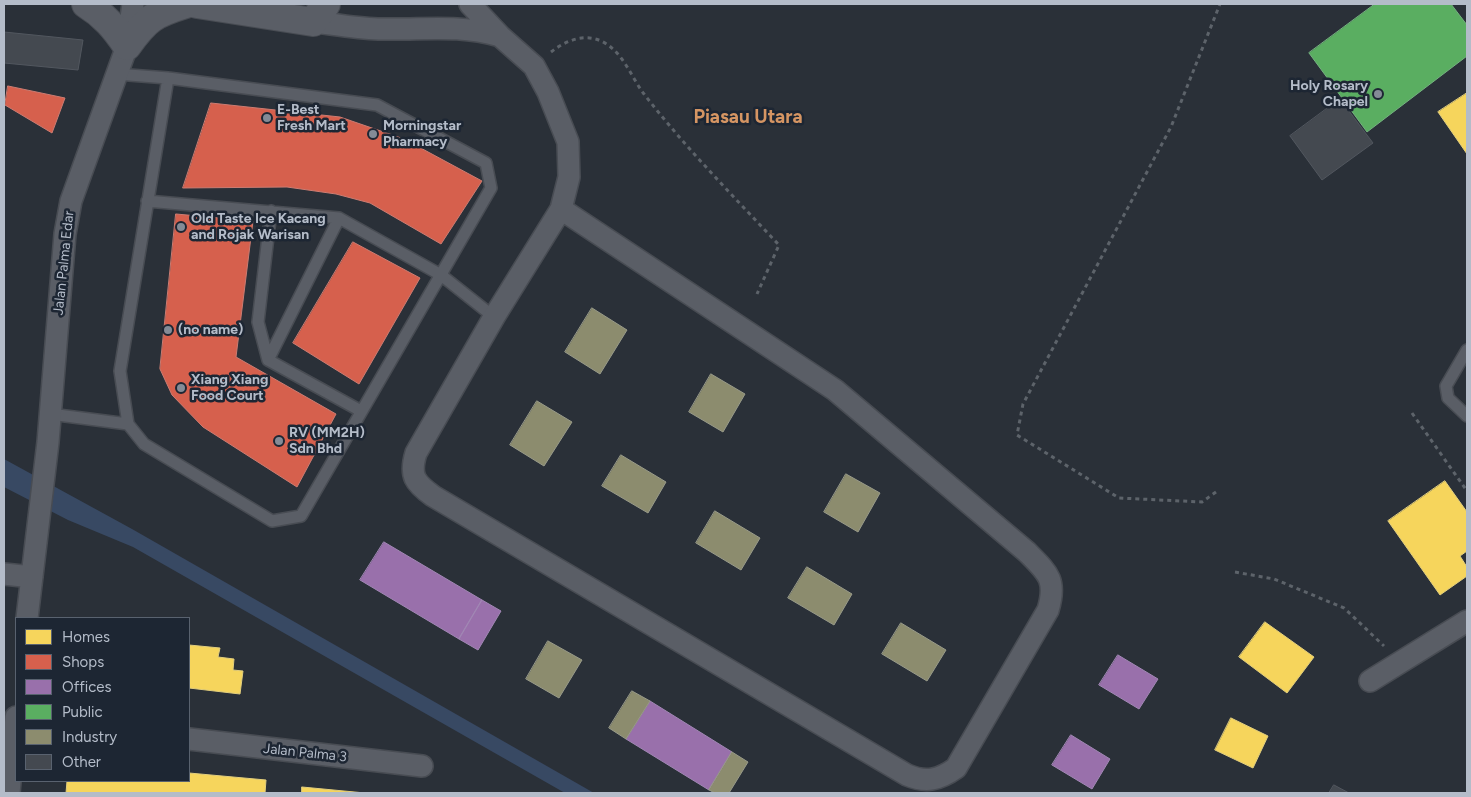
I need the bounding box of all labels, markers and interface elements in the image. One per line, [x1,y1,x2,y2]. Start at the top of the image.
place label: Holy Rosary Chapel [1290,78,1368,110]
marker: Holy Rosary Chapel [1372,88,1384,100]
place label: E-Best Fresh Mart [277,102,346,134]
district label: Piasau Utara [693,106,803,128]
marker: E-Best Fresh Mart [261,112,273,124]
place label: Morningstar Pharmacy [383,118,461,150]
marker: Morningstar Pharmacy [367,128,379,140]
street label: Jalan Palma Edar [50,210,78,316]
place label: Old Taste Ice Kacang and Rojak Warisan [191,211,326,243]
marker: Old Taste Ice Kacang and Rojak Warisan [175,221,187,233]
place label: (no name) [178,322,243,338]
marker: (no name) [162,324,174,336]
place label: Xiang Xiang Food Court [191,372,268,404]
marker: Xiang Xiang Food Court [175,382,187,394]
place label: RV (MM2H) Sdn Bhd [289,425,365,458]
marker: RV (MM2H) Sdn Bhd [273,435,285,447]
legend [15,617,190,782]
text: Homes [62,628,110,646]
text: Shops [62,653,104,671]
text: Offices [62,678,112,696]
text: Public [62,703,103,721]
text: Industry [62,728,117,746]
street label: Jalan Palma 3 [262,740,348,766]
text: Other [62,753,101,771]

